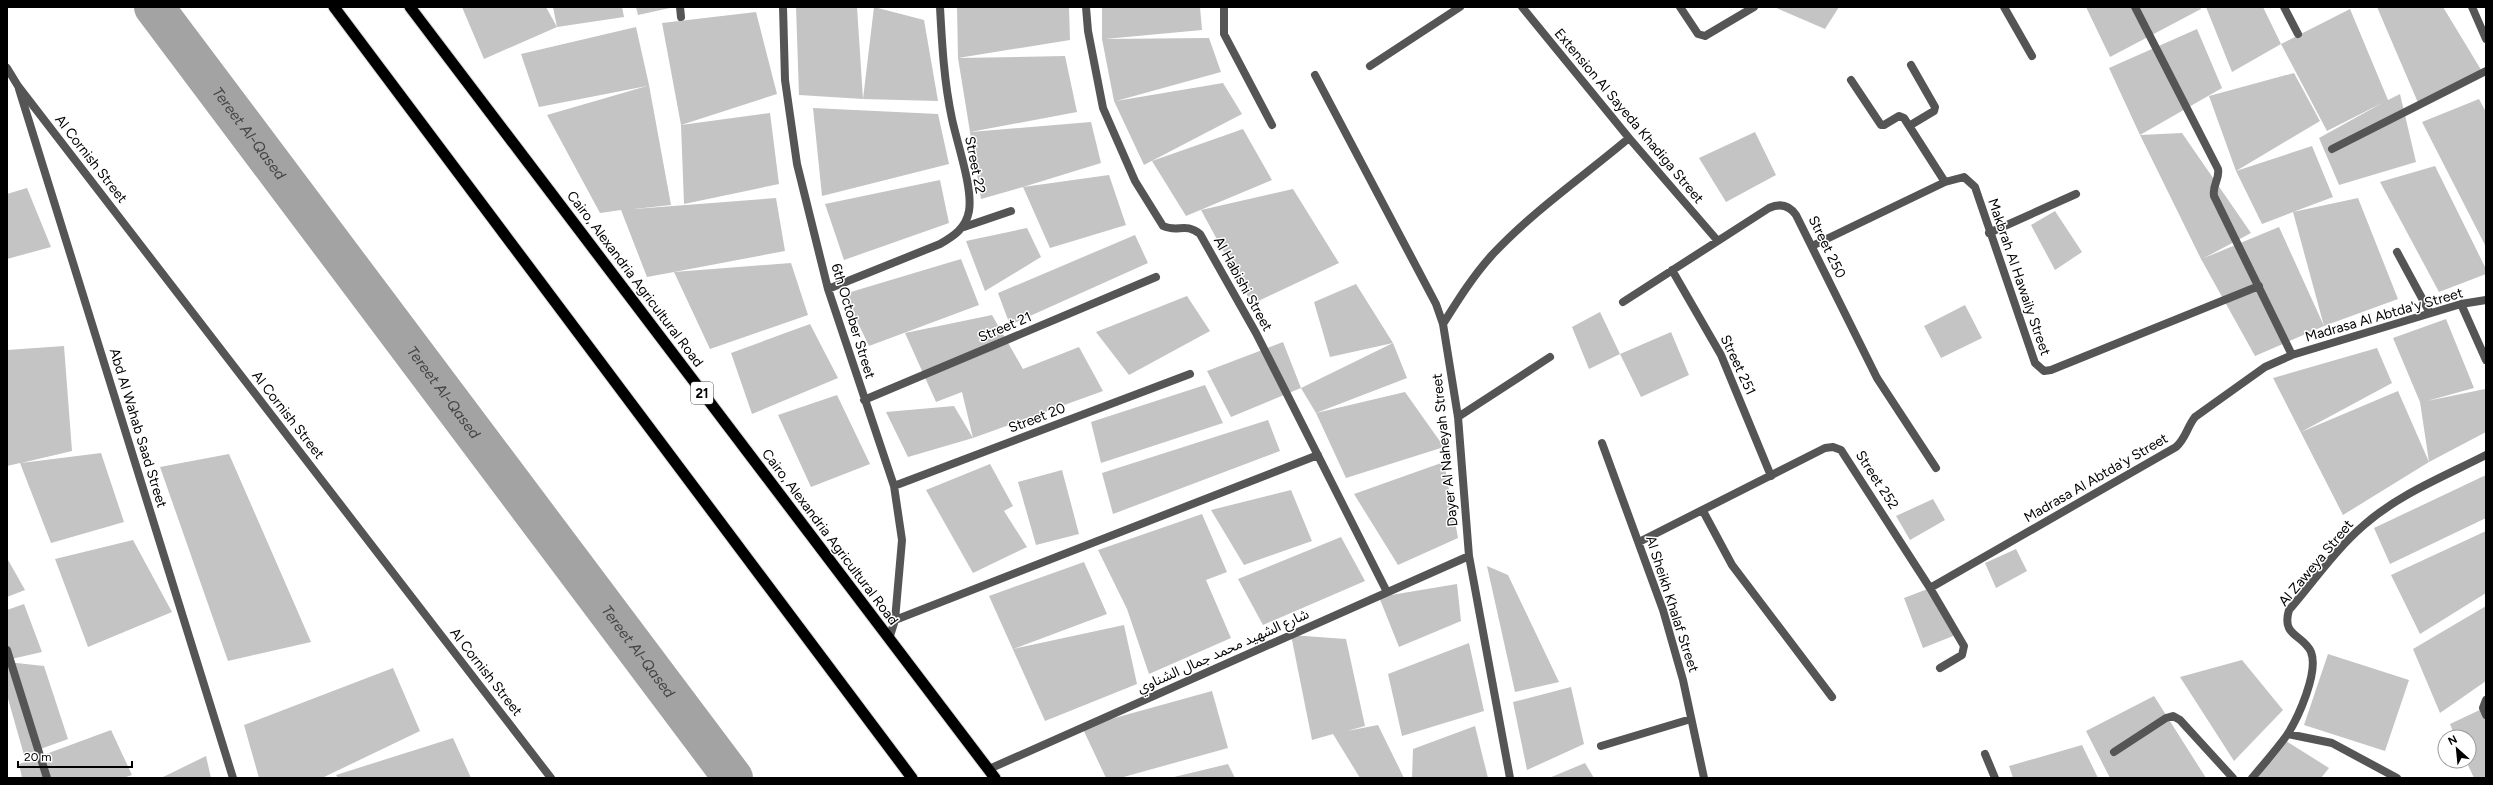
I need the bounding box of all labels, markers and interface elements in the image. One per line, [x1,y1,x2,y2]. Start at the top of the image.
street label: Extension Al Sayeda Khadiga Street [1551,25,1707,207]
water label: Tereet Al-Qased [208,84,290,183]
street label: Al Cornish Street [51,112,131,206]
street label: Street 22 [961,135,989,195]
street label: Cairo, Alexandria Agricultural Road [563,188,707,370]
street label: Makbrah Al Hawaily Street [1984,196,2054,358]
street label: Street 250 [1805,213,1849,281]
street label: Al Habishi Street [1210,234,1276,334]
street label: 6th October Street [827,261,879,381]
street label: Madrasa Al Abtda'y Street [2303,284,2465,346]
street label: Street 21 [976,308,1034,346]
street label: Street 251 [1717,332,1759,398]
water label: Tereet Al-Qased [403,343,484,442]
street label: Abd Al Wahab Saad Street [106,346,170,510]
street label: Al Cornish Street [248,368,328,462]
street label: Dayer Al Naheyah Street [1429,373,1461,527]
road number: 21 [691,382,713,404]
street label: Street 20 [1006,399,1068,437]
street label: Madrasa Al Abtda'y Street [2021,430,2171,526]
street label: Cairo, Alexandria Agricultural Road [758,446,902,628]
street label: Street 252 [1852,448,1902,512]
street label: Al Zaweya Street [2275,516,2357,610]
street label: Al Sheikh Khalaf Street [1642,533,1702,675]
water label: Tereet Al-Qased [597,602,679,701]
street label: شارع الشهيد محمد جمال الشناوي [1134,605,1313,699]
street label: Al Cornish Street [446,625,526,719]
north arrow [2437,729,2477,769]
text: N [2446,733,2459,748]
scale bar [18,743,132,769]
text: 20 m [24,750,52,764]

